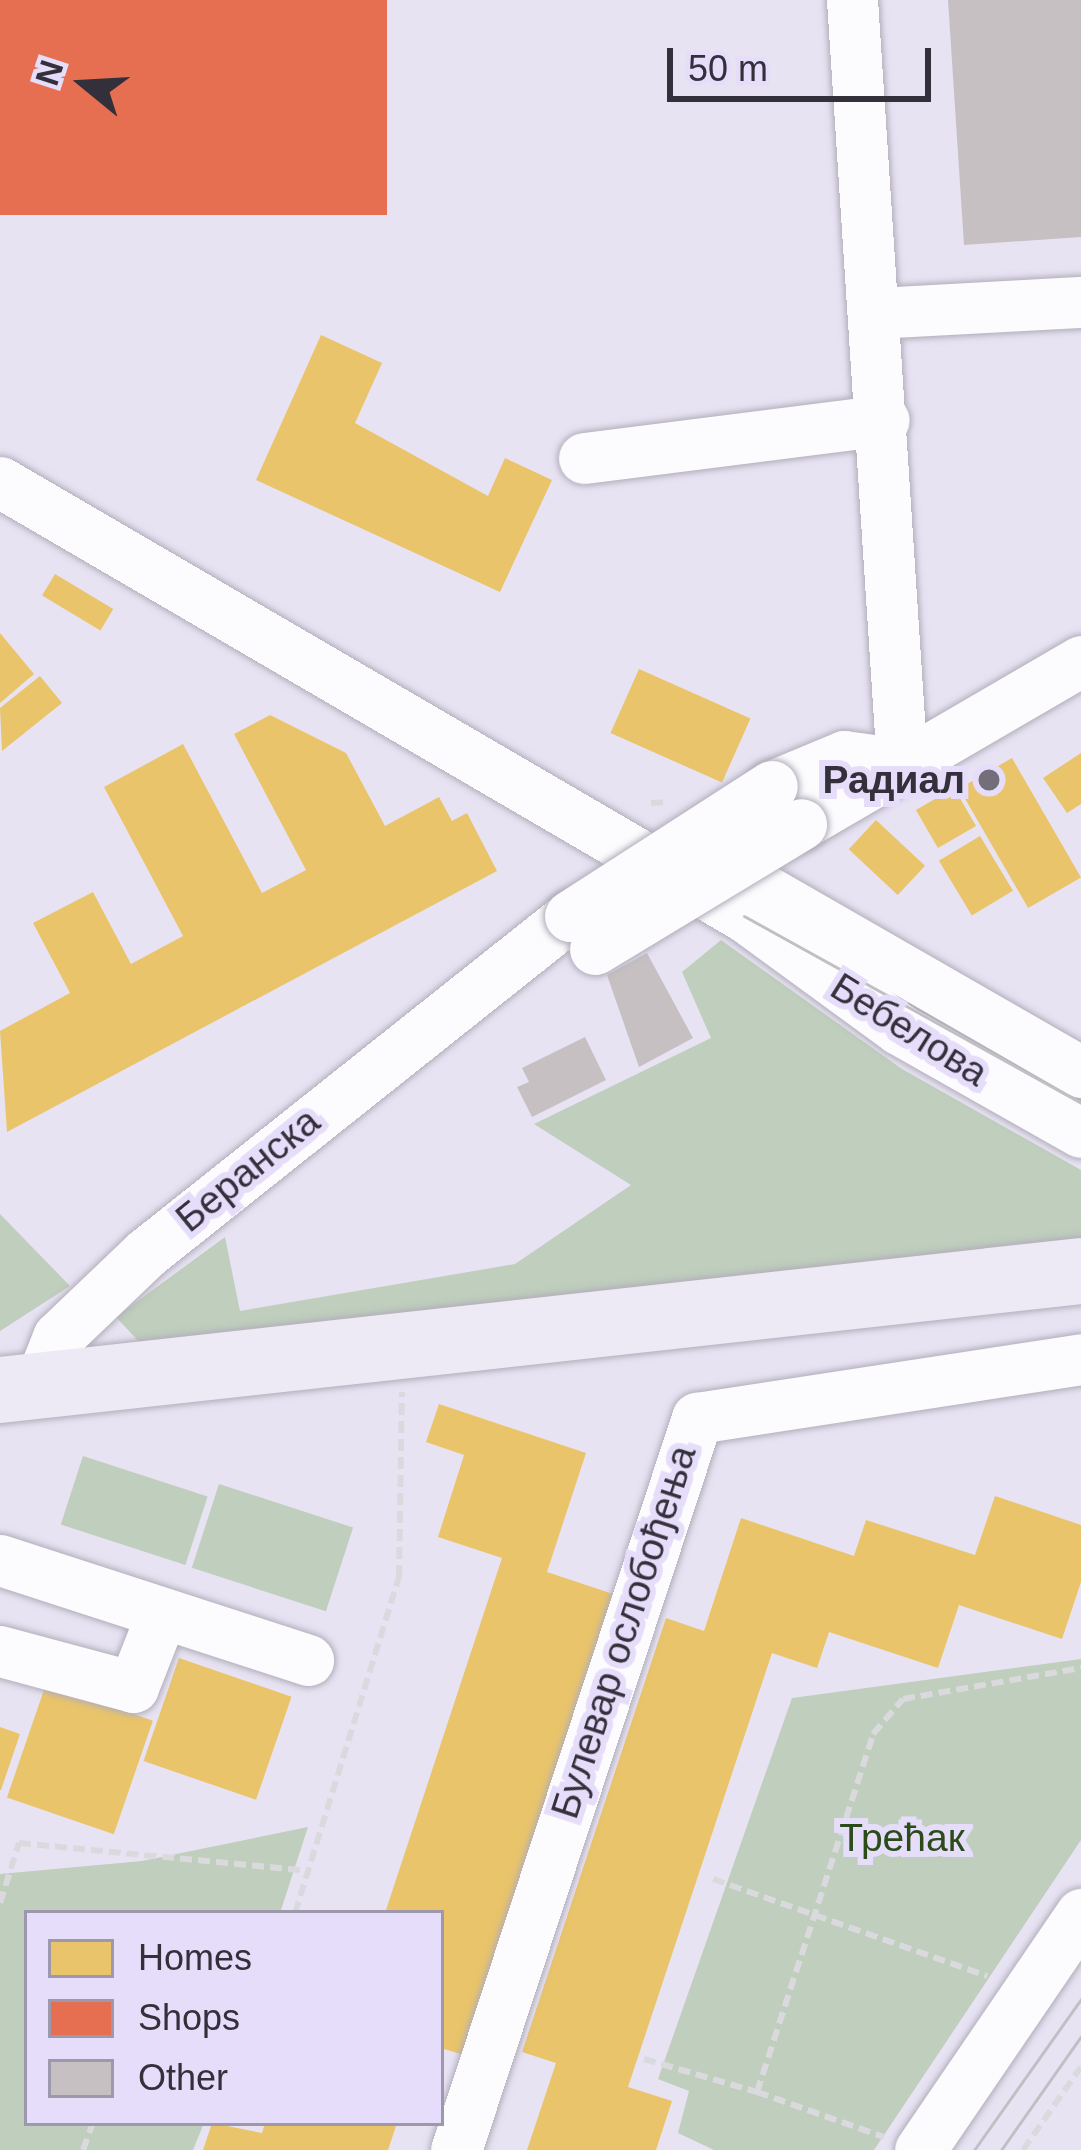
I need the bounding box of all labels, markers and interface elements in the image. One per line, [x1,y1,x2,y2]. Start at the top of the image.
north arrow [24,24,144,144]
scale bar [673,24,937,98]
text: 50 m [688,48,768,89]
text: N [28,56,71,90]
place label: Радиал [823,757,965,803]
marker: Радиал [976,767,1002,793]
street label: Бебелова [822,964,996,1096]
street label: Беранска [167,1098,329,1242]
street label: Булевар ослобођења [542,1440,706,1824]
park label: Трећак [839,1815,965,1861]
legend [24,1910,444,2126]
text: Homes [138,1937,252,1978]
text: Shops [138,1997,240,2038]
text: Other [138,2057,228,2098]

